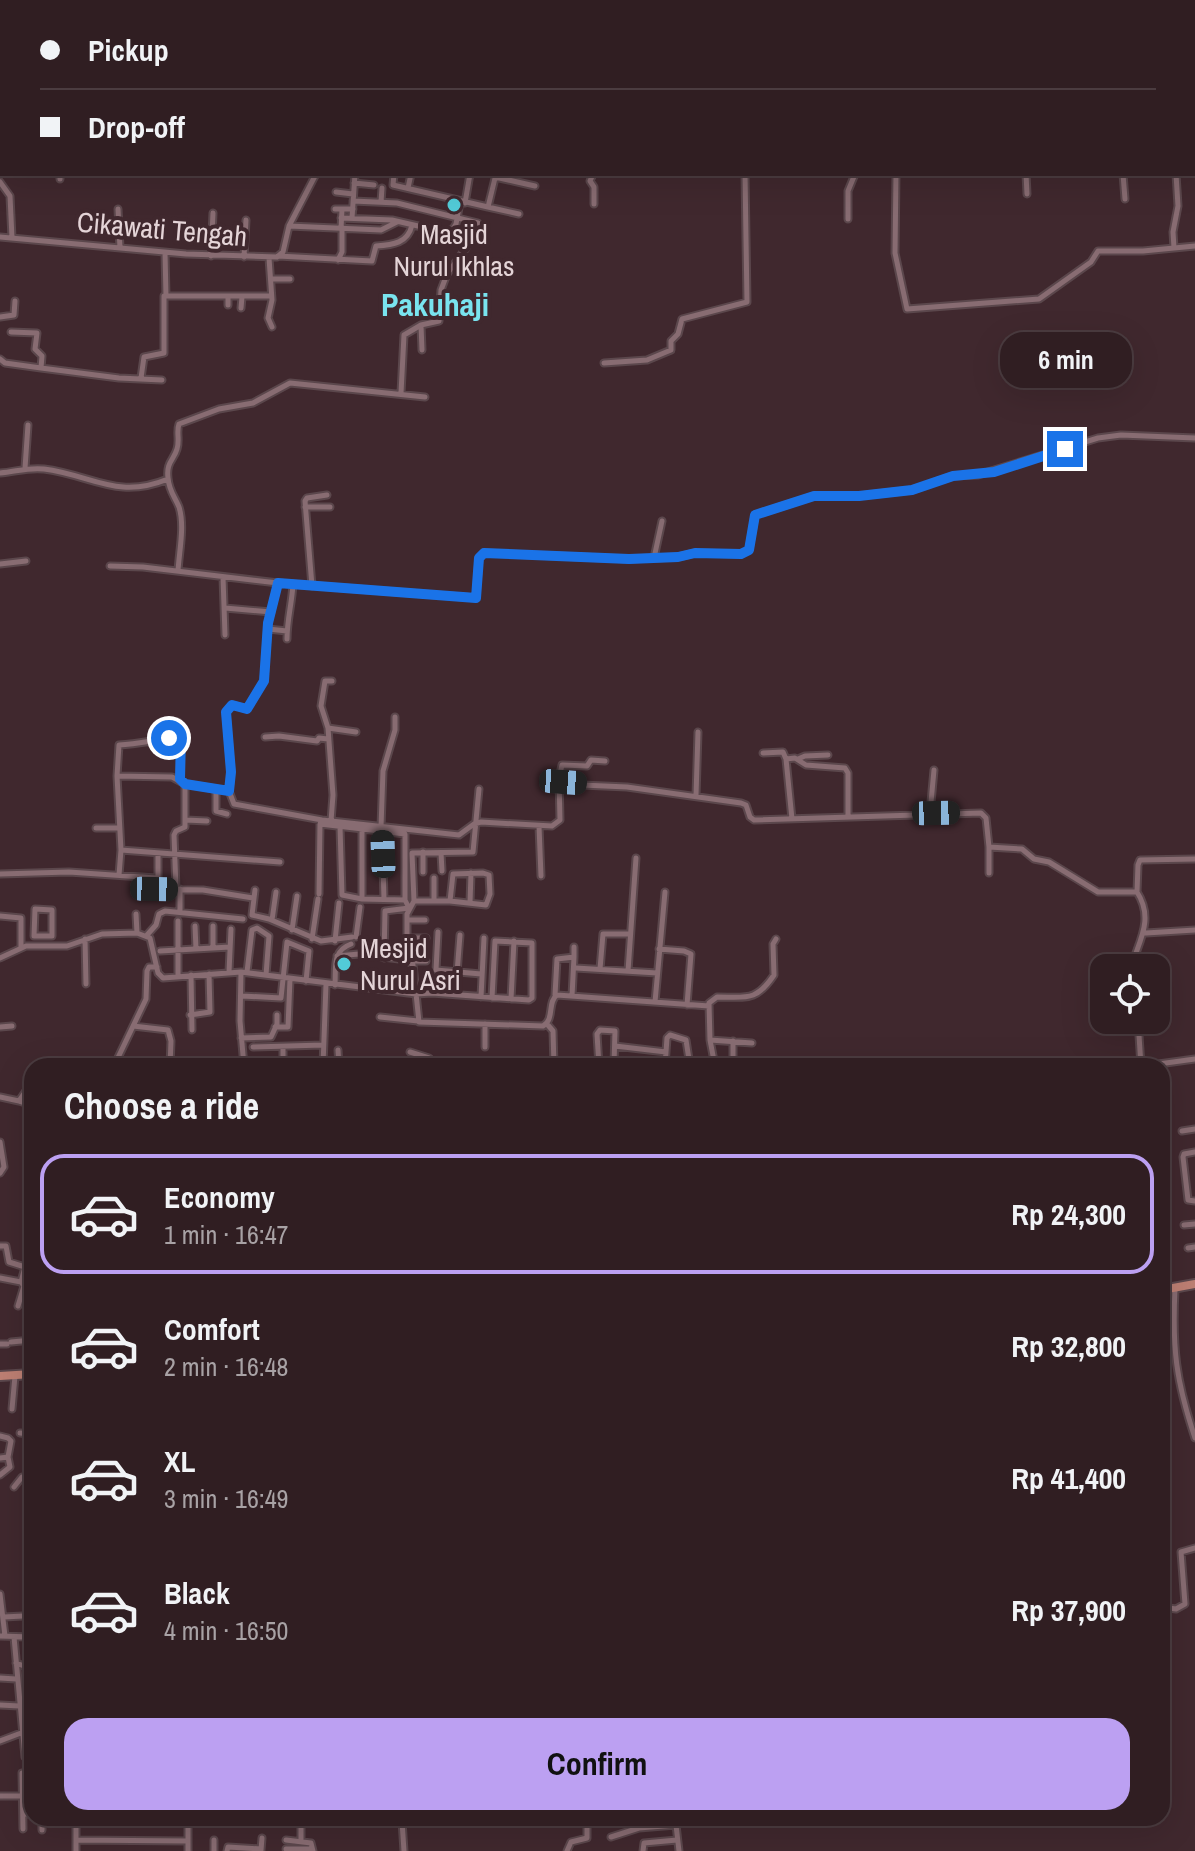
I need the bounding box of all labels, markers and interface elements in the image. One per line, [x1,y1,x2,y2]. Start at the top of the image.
text: Pickup [88,30,169,70]
text: Drop-off [88,107,185,147]
marker: Masjid Nurul Ikhlas [445,196,463,214]
street label: Cikawati Tengah [75,203,249,255]
place label: Masjid Nurul Ikhlas [393,215,515,285]
district label: Pakuhaji [381,283,489,326]
callout: 6 min [999,333,1131,389]
text: 6 min [1038,342,1094,377]
route end [1047,431,1083,467]
route start [151,720,187,756]
car [538,768,588,796]
car [912,801,960,825]
car [370,830,396,878]
car [130,877,178,901]
place label: Mesjid Nurul Asri [360,929,461,999]
map controls [1090,954,1170,1034]
button: locate [1090,954,1170,1034]
marker: Mesjid Nurul Asri [335,955,353,973]
text: Choose a ride [64,1082,259,1130]
text: Economy [164,1177,275,1217]
icon: car [68,1178,140,1250]
text: Rp 24,300 [1011,1194,1126,1234]
text: 1 min · 16:47 [164,1217,288,1252]
text: Comfort [164,1309,260,1349]
icon: car [68,1310,140,1382]
text: Rp 32,800 [1011,1326,1126,1366]
text: 2 min · 16:48 [164,1349,288,1384]
text: XL [164,1441,195,1481]
icon: car [68,1442,140,1514]
text: Rp 41,400 [1011,1458,1126,1498]
text: 3 min · 16:49 [164,1481,288,1516]
text: Black [164,1573,230,1613]
icon: car [68,1574,140,1646]
text: Rp 37,900 [1011,1590,1126,1630]
text: 4 min · 16:50 [164,1613,288,1648]
button: Confirm [64,1718,1130,1810]

